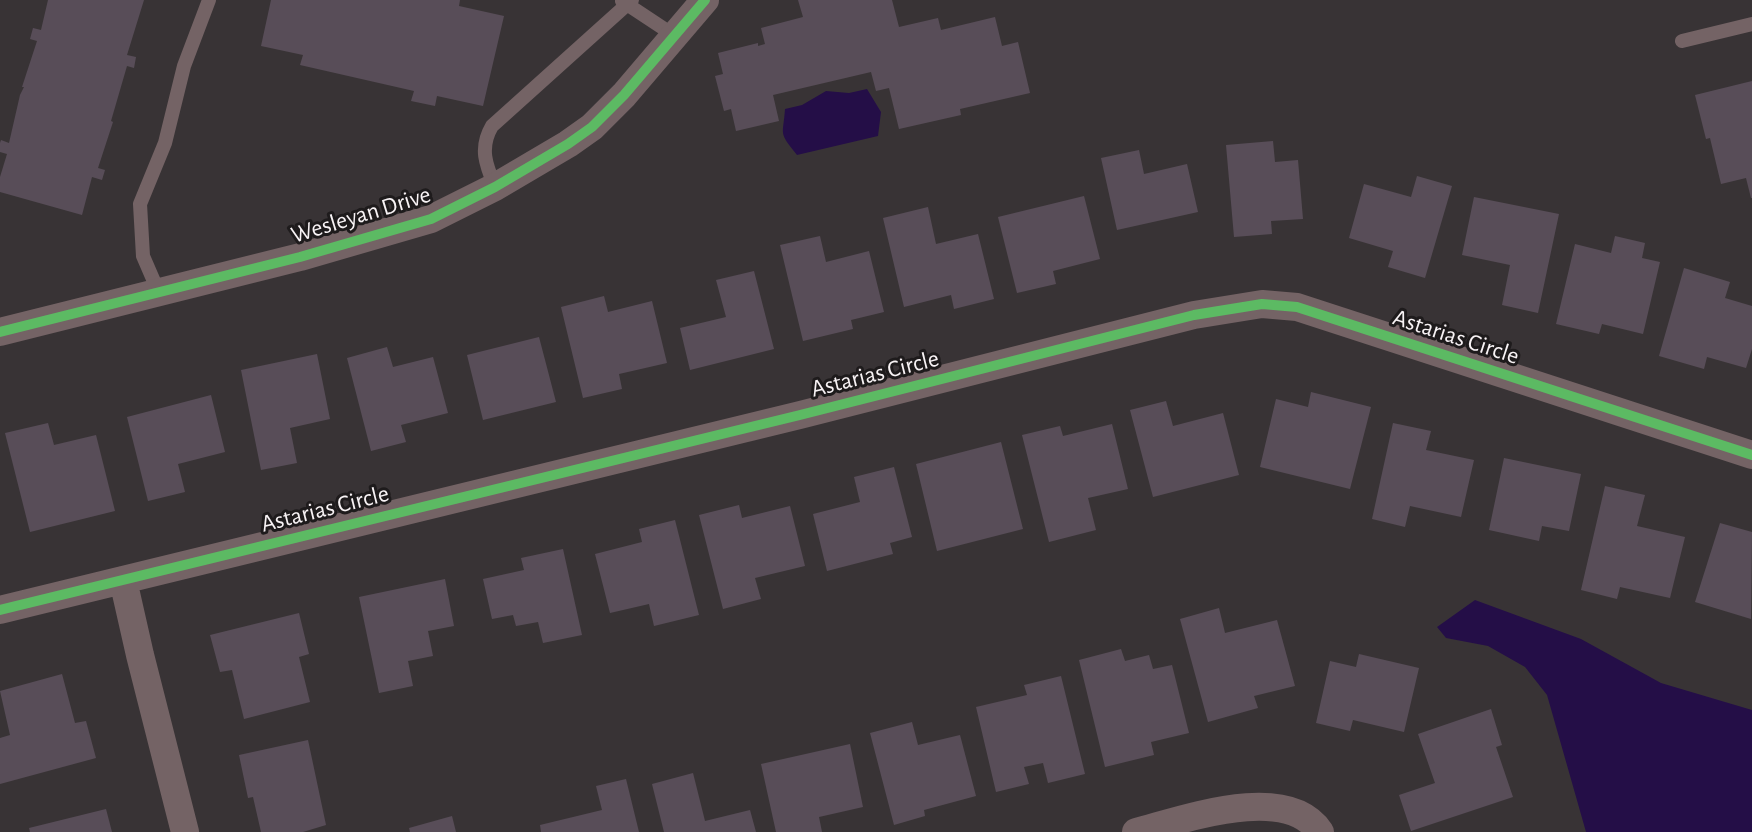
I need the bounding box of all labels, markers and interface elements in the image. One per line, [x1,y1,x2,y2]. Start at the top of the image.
street label: Wesleyan Drive [288,180,434,250]
street label: Astarias Circle [1389,303,1523,371]
street label: Astarias Circle [808,344,942,404]
street label: Astarias Circle [258,479,392,539]

